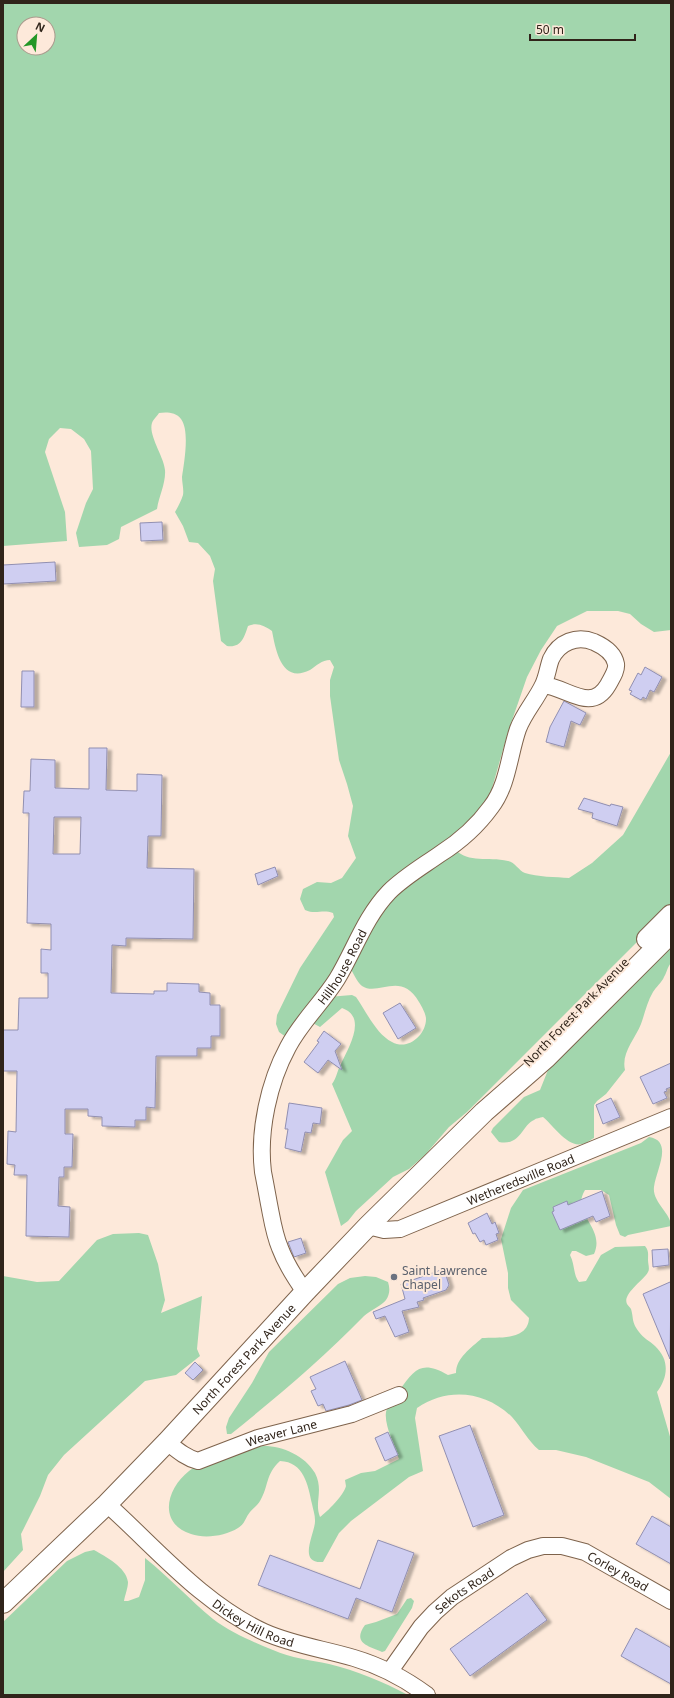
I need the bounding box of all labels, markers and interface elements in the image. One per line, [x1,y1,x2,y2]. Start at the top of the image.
north arrow [16,16,56,56]
scale bar [530,16,635,42]
text: N [33,18,48,35]
text: 50 m [536,21,564,38]
street label: Hillhouse Road [313,926,370,1008]
street label: North Forest Park Avenue [520,954,633,1070]
street label: Wetheredsville Road [464,1149,577,1209]
place label: Saint Lawrence Chapel [402,1262,487,1293]
marker: Saint Lawrence Chapel [389,1272,399,1282]
street label: North Forest Park Avenue [188,1299,299,1418]
street label: Weaver Lane [244,1415,319,1450]
street label: Corley Road [585,1547,652,1595]
street label: Sekots Road [431,1563,497,1617]
street label: Dickey Hill Road [209,1595,296,1651]

